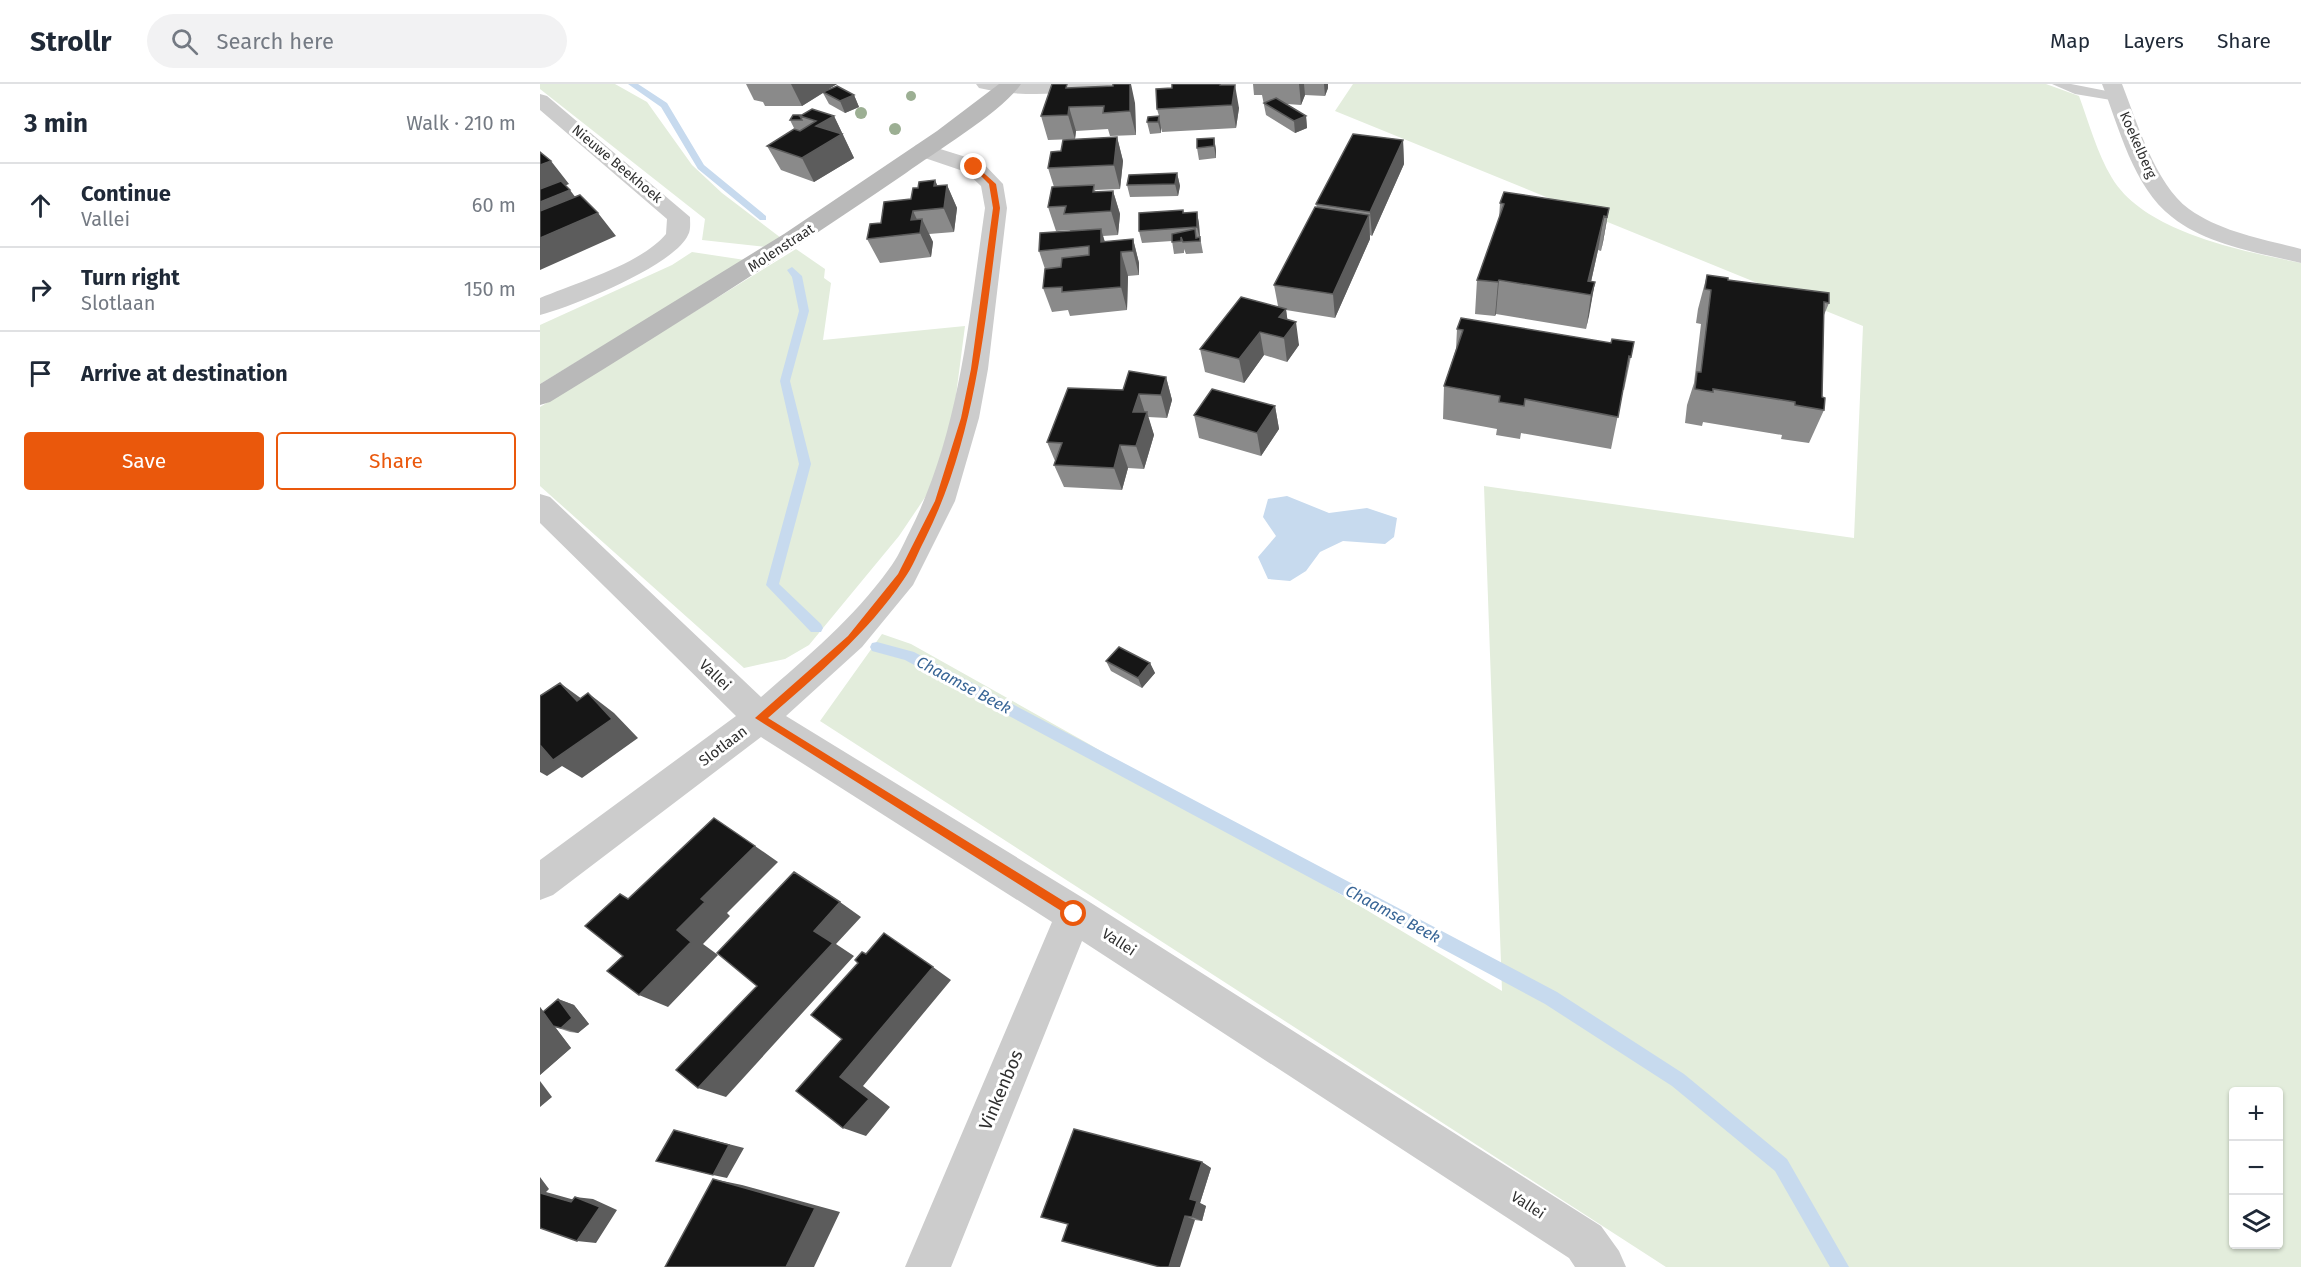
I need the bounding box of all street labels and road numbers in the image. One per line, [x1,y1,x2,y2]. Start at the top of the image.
street label: Koekelberg [2116,109,2161,182]
street label: Nieuwe Beekhoek [568,121,666,207]
street label: Molenstraat [745,220,818,276]
street label: Vallei [695,656,735,694]
street label: Slotlaan [695,722,751,770]
street label: Vallei [1099,924,1139,960]
street label: Vinkenbos [974,1047,1028,1133]
street label: Vallei [1508,1187,1548,1223]

